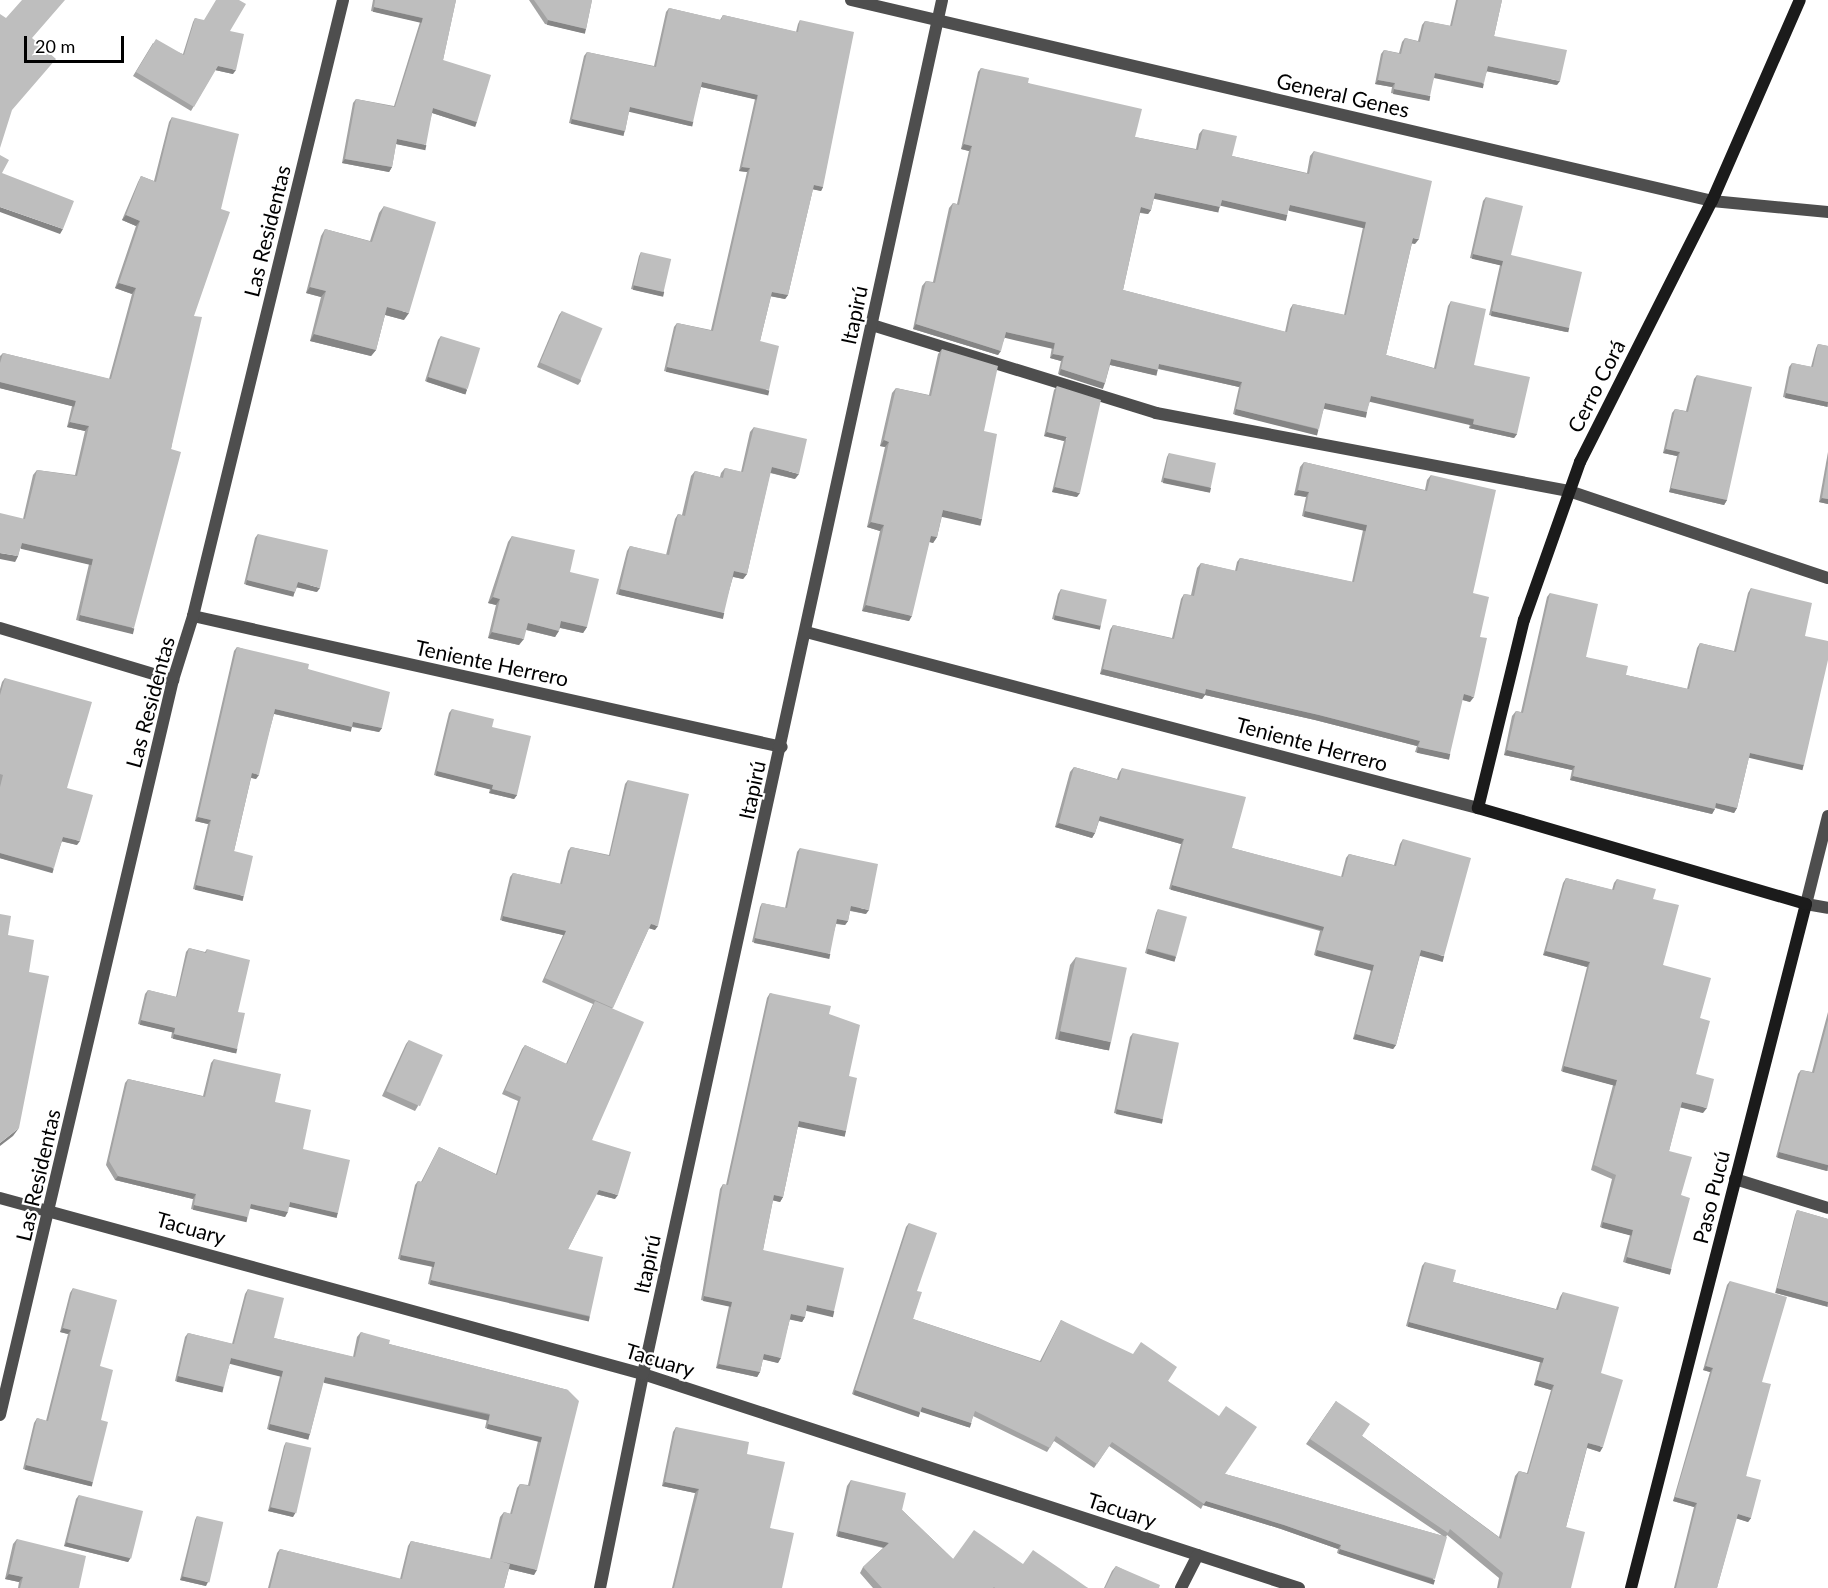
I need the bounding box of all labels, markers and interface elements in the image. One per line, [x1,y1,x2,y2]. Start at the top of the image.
scale bar [27,24,128,62]
text: 20 m [35,35,75,57]
street label: General Genes [1274,67,1412,123]
street label: Las Residentas [238,163,296,299]
street label: Itapirú [835,283,873,347]
street label: Cerro Corá [1562,335,1630,437]
street label: Las Residentas [120,634,180,770]
street label: Teniente Herrero [413,634,571,692]
street label: Teniente Herrero [1233,712,1391,776]
street label: Itapirú [733,758,771,822]
street label: Las Residentas [11,1106,65,1244]
street label: Paso Pucú [1687,1148,1735,1246]
street label: Tacuary [153,1206,229,1250]
street label: Itapirú [628,1232,666,1296]
street label: Tacuary [622,1338,698,1382]
street label: Tacuary [1084,1487,1160,1533]

